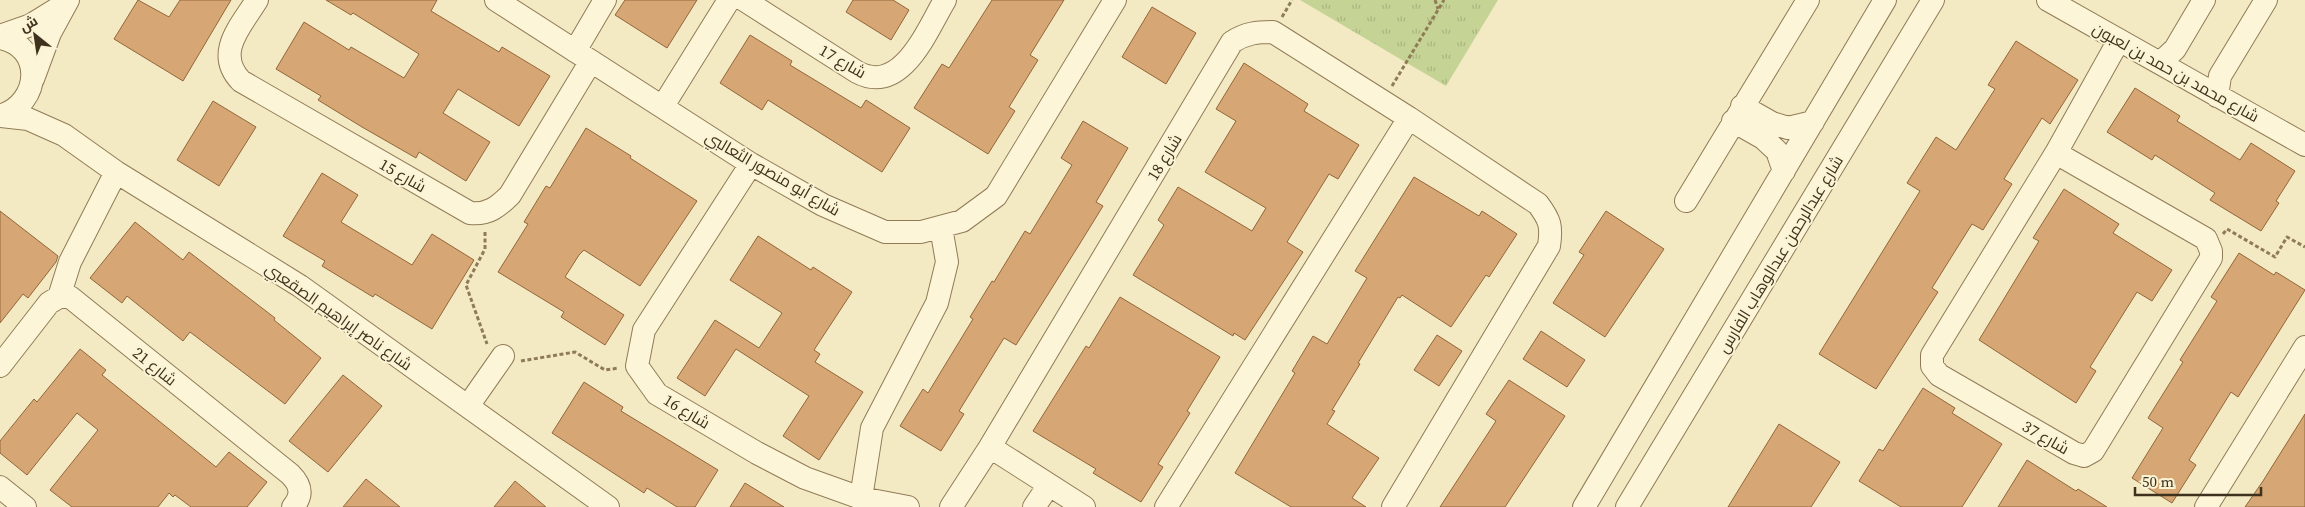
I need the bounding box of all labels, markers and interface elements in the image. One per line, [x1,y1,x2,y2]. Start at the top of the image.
north arrow [10,10,60,60]
text: ش [16,11,41,37]
street label: شارع محمد بن حمد بن لعبون [2088,17,2263,128]
street label: شارع 17 [815,39,870,84]
street label: شارع أبو منصور الثعالبي [700,125,845,223]
street label: شارع 18 [1142,130,1187,185]
street label: شارع عبدالرحمن عبدالوهاب الفارس [1712,151,1849,358]
street label: شارع 15 [375,153,430,198]
street label: شارع ناصر إبراهيم الصقعبي [259,257,417,378]
street label: شارع 21 [128,341,182,391]
street label: شارع 16 [659,389,714,434]
street label: شارع 37 [2018,415,2073,460]
scale bar [2135,464,2261,496]
text: 50 m [2142,471,2174,492]

